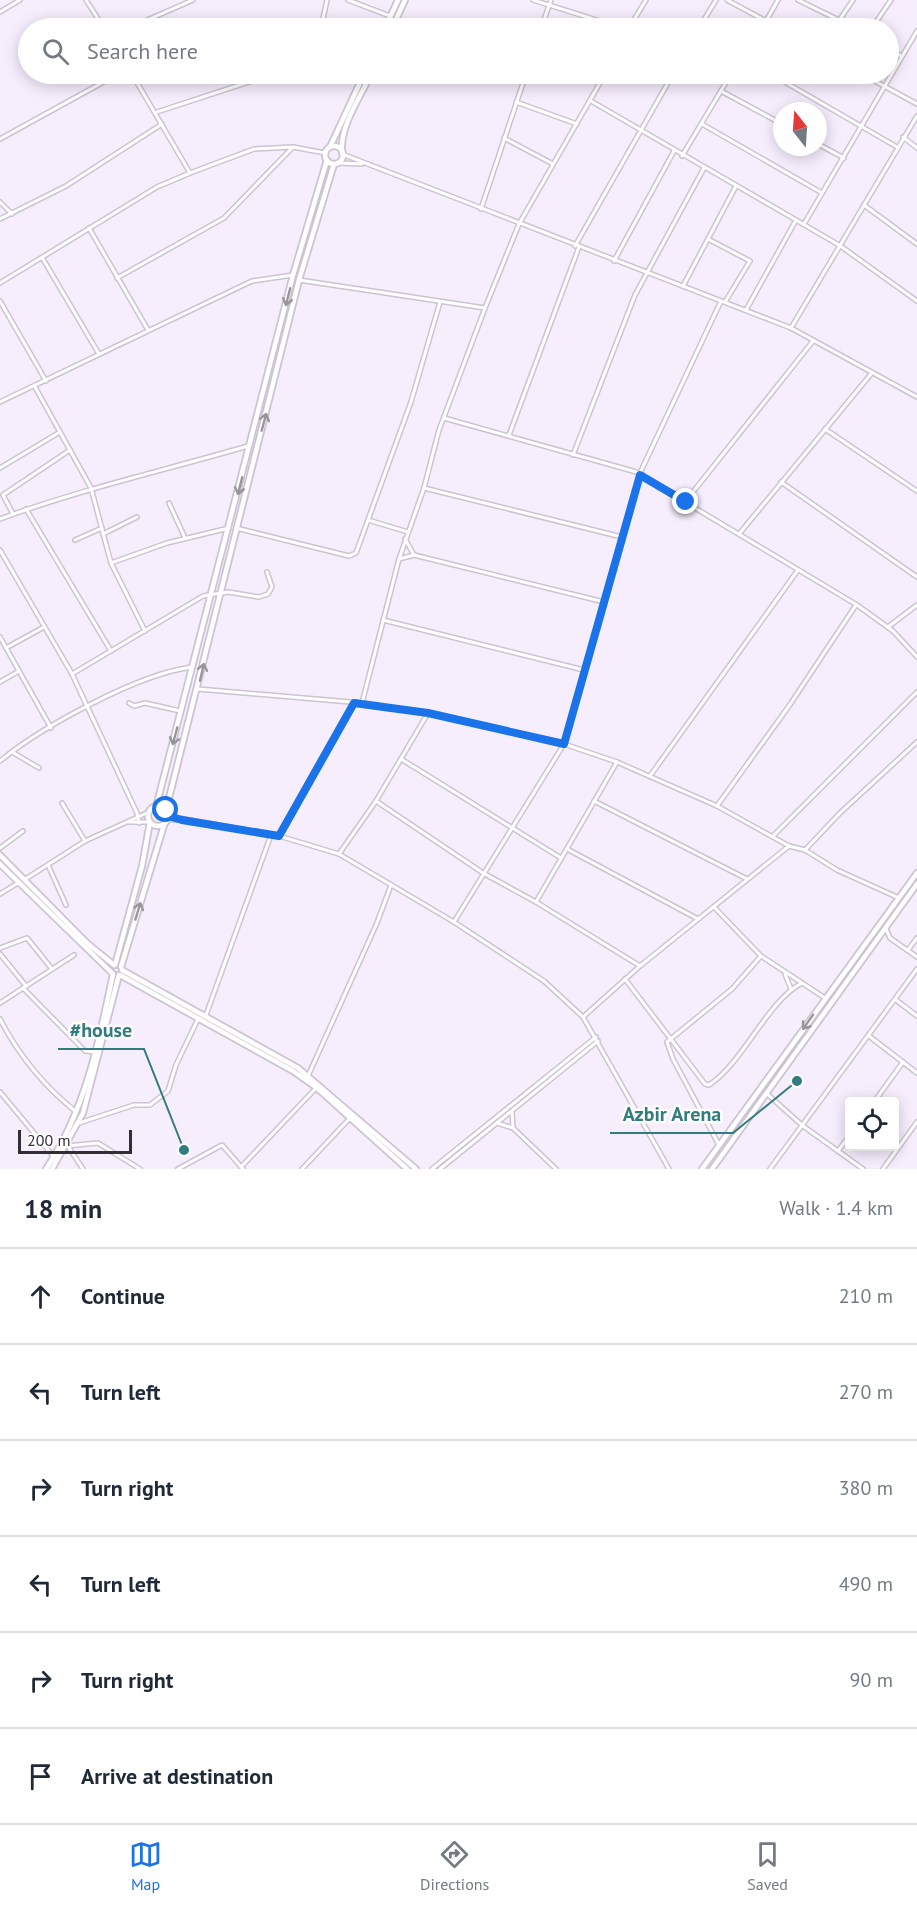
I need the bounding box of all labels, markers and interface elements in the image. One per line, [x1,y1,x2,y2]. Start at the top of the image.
search box [18,18,899,84]
icon: search [39,35,72,68]
text: Search here [87,37,198,65]
north arrow [773,102,827,156]
one-way arrow [281,287,293,306]
one-way arrow [258,413,270,432]
one-way arrow [233,476,245,495]
route end [672,488,698,514]
one-way arrow [197,663,209,682]
one-way arrow [169,726,180,745]
route start [152,796,178,822]
one-way arrow [134,902,145,921]
callout: #house [58,1011,144,1049]
one-way arrow [802,1014,814,1030]
text: #house [70,1017,132,1043]
callout: Azbir Arena [610,1095,733,1133]
map controls [845,1097,899,1151]
button: locate [845,1097,899,1151]
text: Azbir Arena [623,1101,721,1127]
scale bar [18,1127,132,1154]
text: 200 m [27,1130,70,1150]
text: 18 min [24,1192,102,1225]
text: Walk · 1.4 km [779,1195,893,1221]
icon: ahead [24,1280,57,1313]
text: Continue [81,1282,165,1310]
text: 210 m [839,1283,893,1309]
icon: left [24,1376,57,1409]
text: Turn left [81,1378,161,1406]
text: 270 m [839,1379,893,1405]
icon: right [24,1472,57,1505]
text: Turn right [81,1474,173,1502]
text: 380 m [839,1475,893,1501]
icon: left [24,1568,57,1601]
text: Turn left [81,1570,161,1598]
text: 490 m [839,1571,893,1597]
icon: right [24,1664,57,1697]
text: Turn right [81,1666,173,1694]
text: 90 m [850,1667,893,1693]
icon: arrive [24,1760,57,1793]
text: Arrive at destination [81,1762,273,1790]
tab: Map [129,1838,162,1894]
tab: Directions [420,1838,489,1894]
tab: Saved [747,1838,788,1894]

